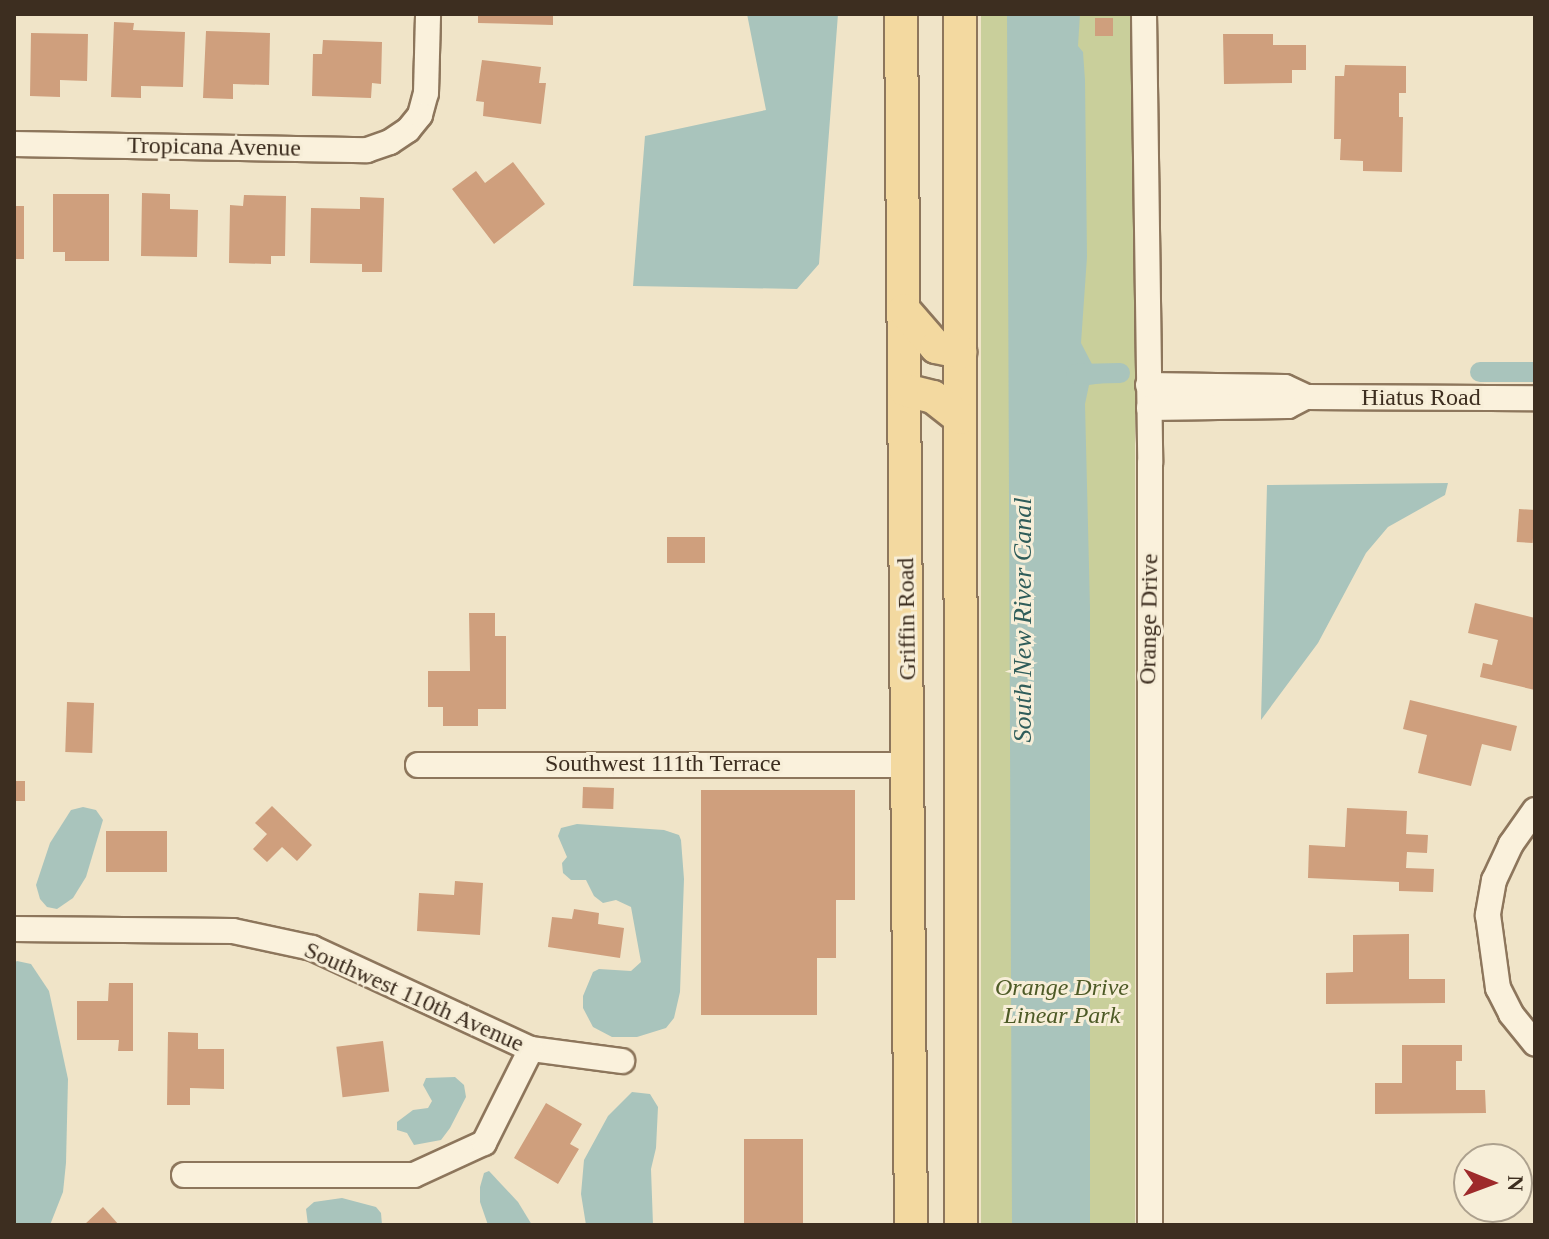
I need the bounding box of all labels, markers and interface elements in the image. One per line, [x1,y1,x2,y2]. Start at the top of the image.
street label: Tropicana Avenue [126,131,302,163]
street label: Hiatus Road [1361,384,1481,412]
water label: South New River Canal [1007,498,1039,742]
street label: Orange Drive [1133,553,1165,685]
street label: Griffin Road [892,557,922,681]
street label: Southwest 111th Terrace [545,750,781,778]
street label: Southwest 110th Avenue [299,935,529,1059]
park label: Orange Drive Linear Park [995,974,1129,1030]
north arrow [1453,1143,1533,1223]
text: N [1503,1175,1528,1192]

